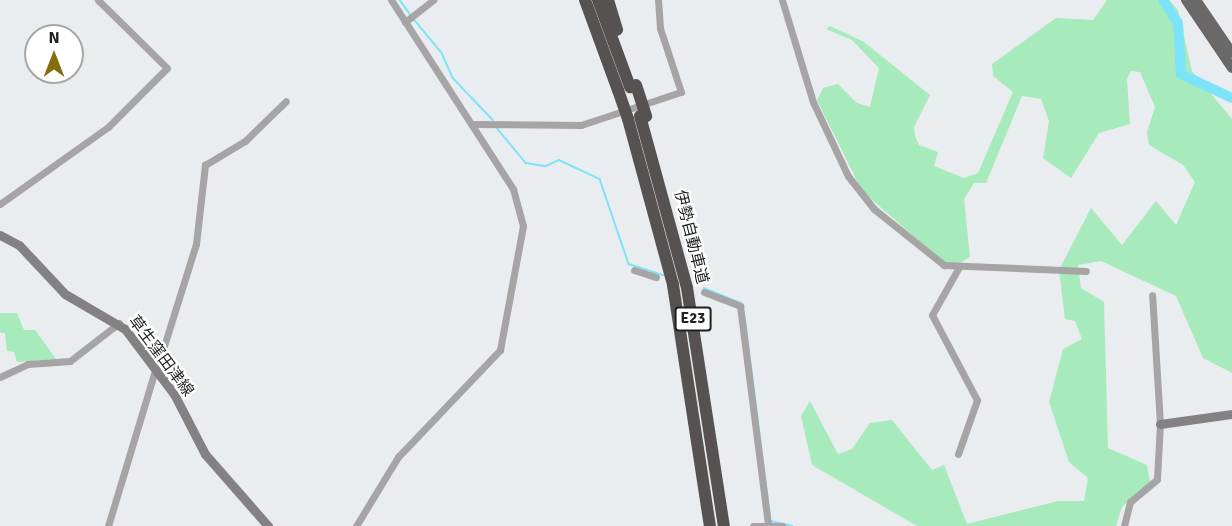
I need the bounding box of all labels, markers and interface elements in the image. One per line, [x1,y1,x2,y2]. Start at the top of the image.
north arrow [24,24,84,84]
text: N [48,28,60,48]
street label: 伊勢自動車道 [670,188,712,286]
road number: E23 [674,307,712,331]
street label: 草生窪田津線 [124,312,198,400]

